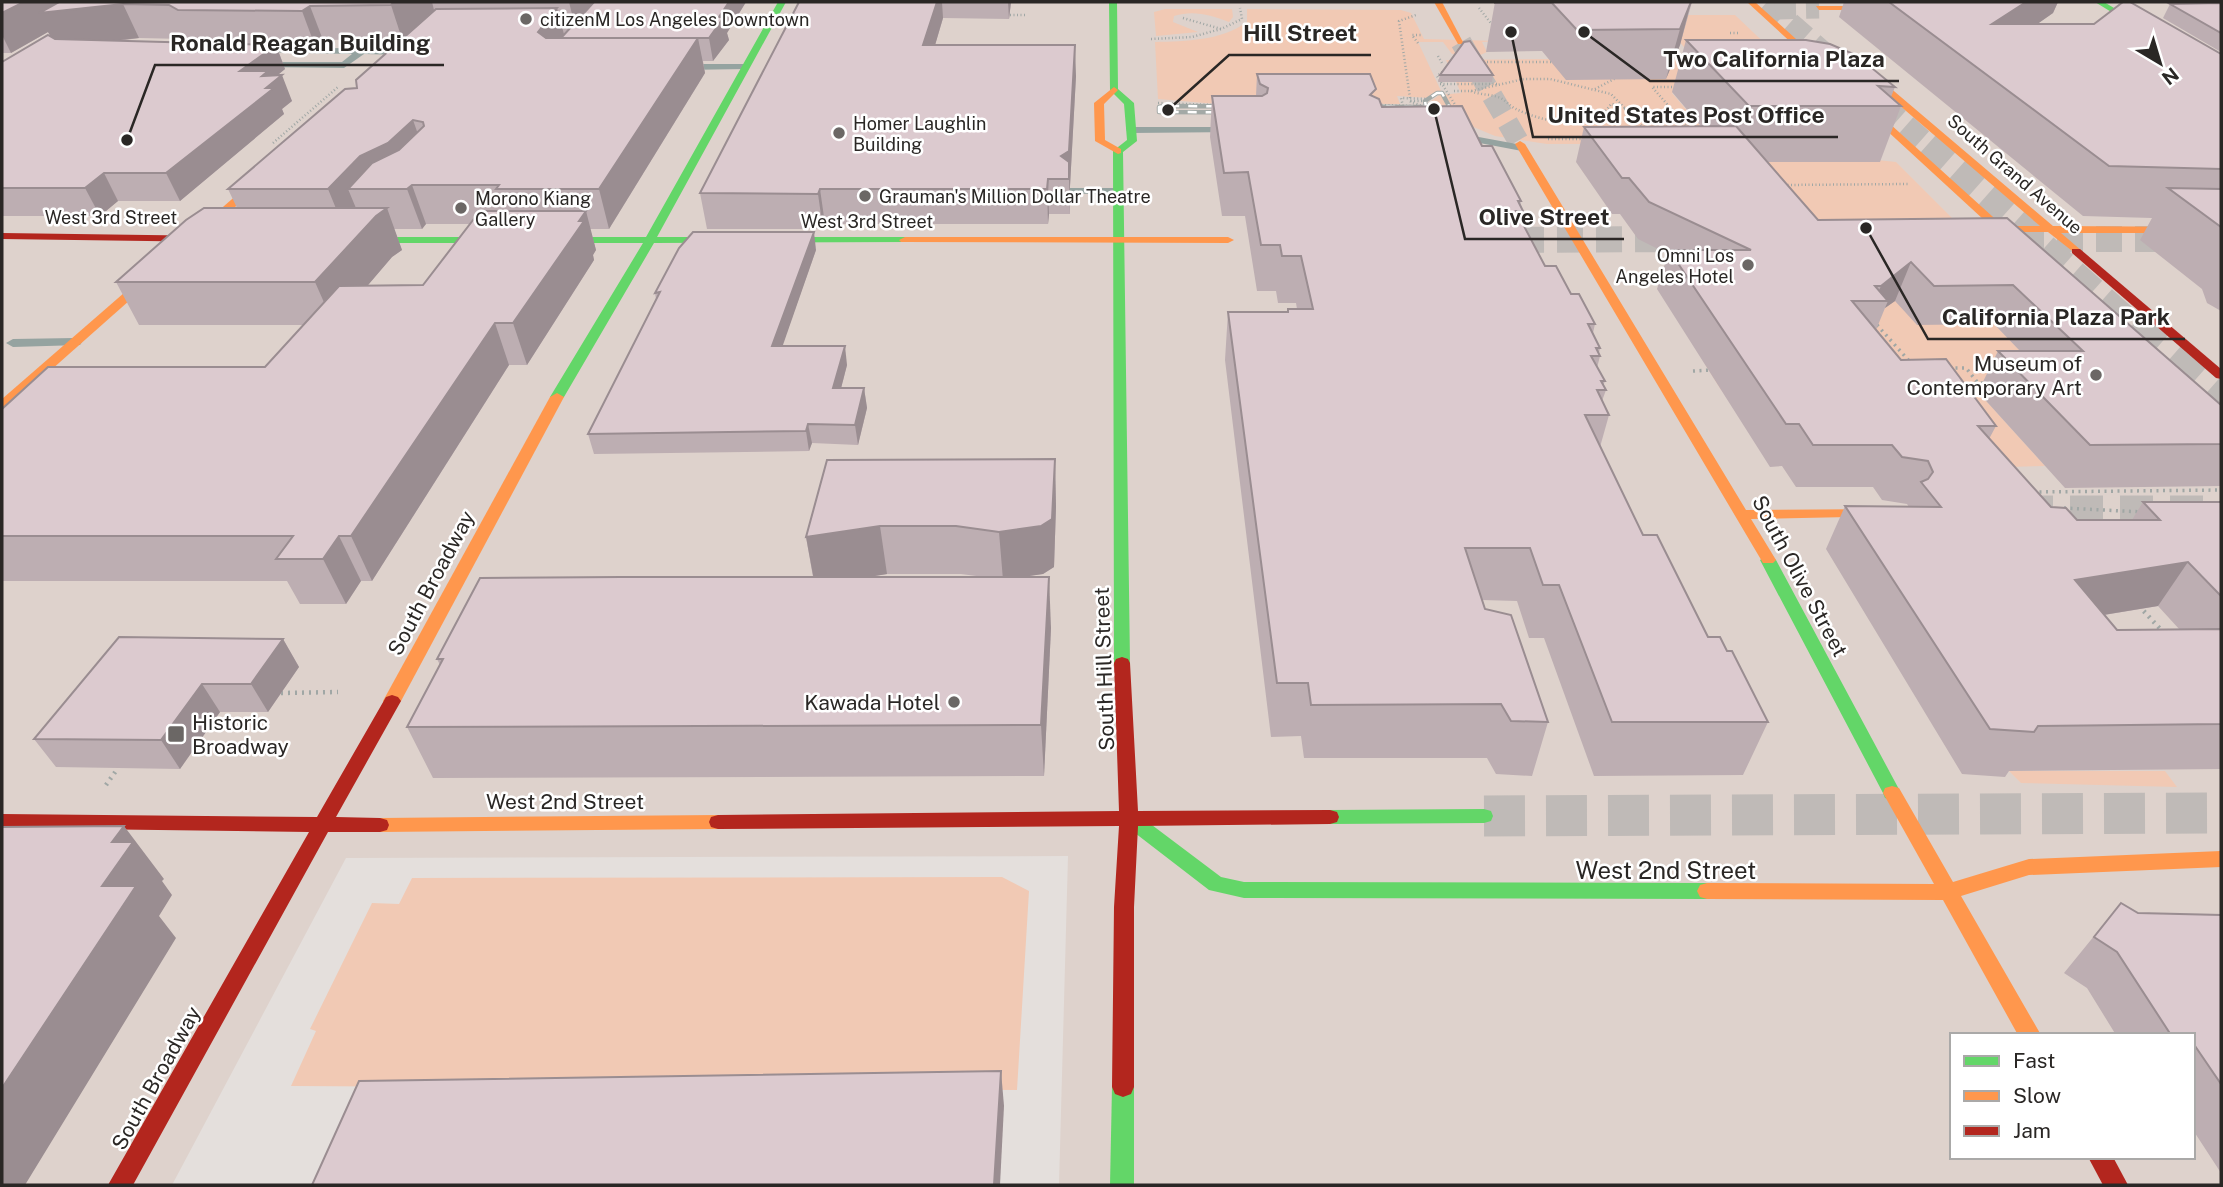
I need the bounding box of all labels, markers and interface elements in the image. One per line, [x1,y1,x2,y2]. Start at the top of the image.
place label: citizenM Los Angeles Downtown [540,9,809,30]
marker: citizenM Los Angeles Downtown [518,11,534,27]
callout: Hill Street [1229,11,1371,55]
text: Hill Street [1243,19,1357,46]
callout: Ronald Reagan Building [155,21,444,65]
north arrow [2125,28,2195,98]
text: Ronald Reagan Building [170,29,430,56]
callout: Two California Plaza [1650,37,1899,81]
text: Two California Plaza [1663,45,1885,72]
text: N [2158,63,2183,90]
callout: United States Post Office [1533,93,1838,137]
text: United States Post Office [1547,101,1825,128]
street label: South Grand Avenue [1943,110,2087,238]
place label: Homer Laughlin Building [853,113,986,155]
marker: Homer Laughlin Building [831,125,847,141]
place label: Grauman's Million Dollar Theatre [879,186,1151,207]
place label: Morono Kiang Gallery [475,188,591,230]
marker: Grauman's Million Dollar Theatre [857,188,873,204]
callout: Olive Street [1465,195,1624,239]
marker: Morono Kiang Gallery [453,200,469,216]
text: Olive Street [1478,203,1610,230]
street label: West 3rd Street [45,207,177,228]
street label: West 3rd Street [801,211,933,232]
place label: Omni Los Angeles Hotel [1615,245,1734,287]
marker: Omni Los Angeles Hotel [1740,257,1756,273]
callout: California Plaza Park [1928,295,2185,339]
text: California Plaza Park [1942,303,2170,330]
place label: Museum of Contemporary Art [1907,351,2082,400]
marker: Museum of Contemporary Art [2088,367,2104,383]
street label: South Olive Street [1747,491,1853,661]
street label: South Broadway [382,506,480,660]
street label: South Hill Street [1089,587,1119,751]
place label: Kawada Hotel [804,690,940,715]
marker: Kawada Hotel [946,694,962,710]
place label: Historic Broadway [192,710,289,759]
marker: Historic Broadway [166,724,186,744]
street label: West 2nd Street [486,789,644,814]
street label: West 2nd Street [1576,856,1756,884]
street label: South Broadway [106,1002,206,1154]
legend [1950,1033,2195,1159]
text: Fast [2013,1048,2055,1073]
text: Slow [2013,1083,2061,1108]
text: Jam [2013,1118,2051,1143]

